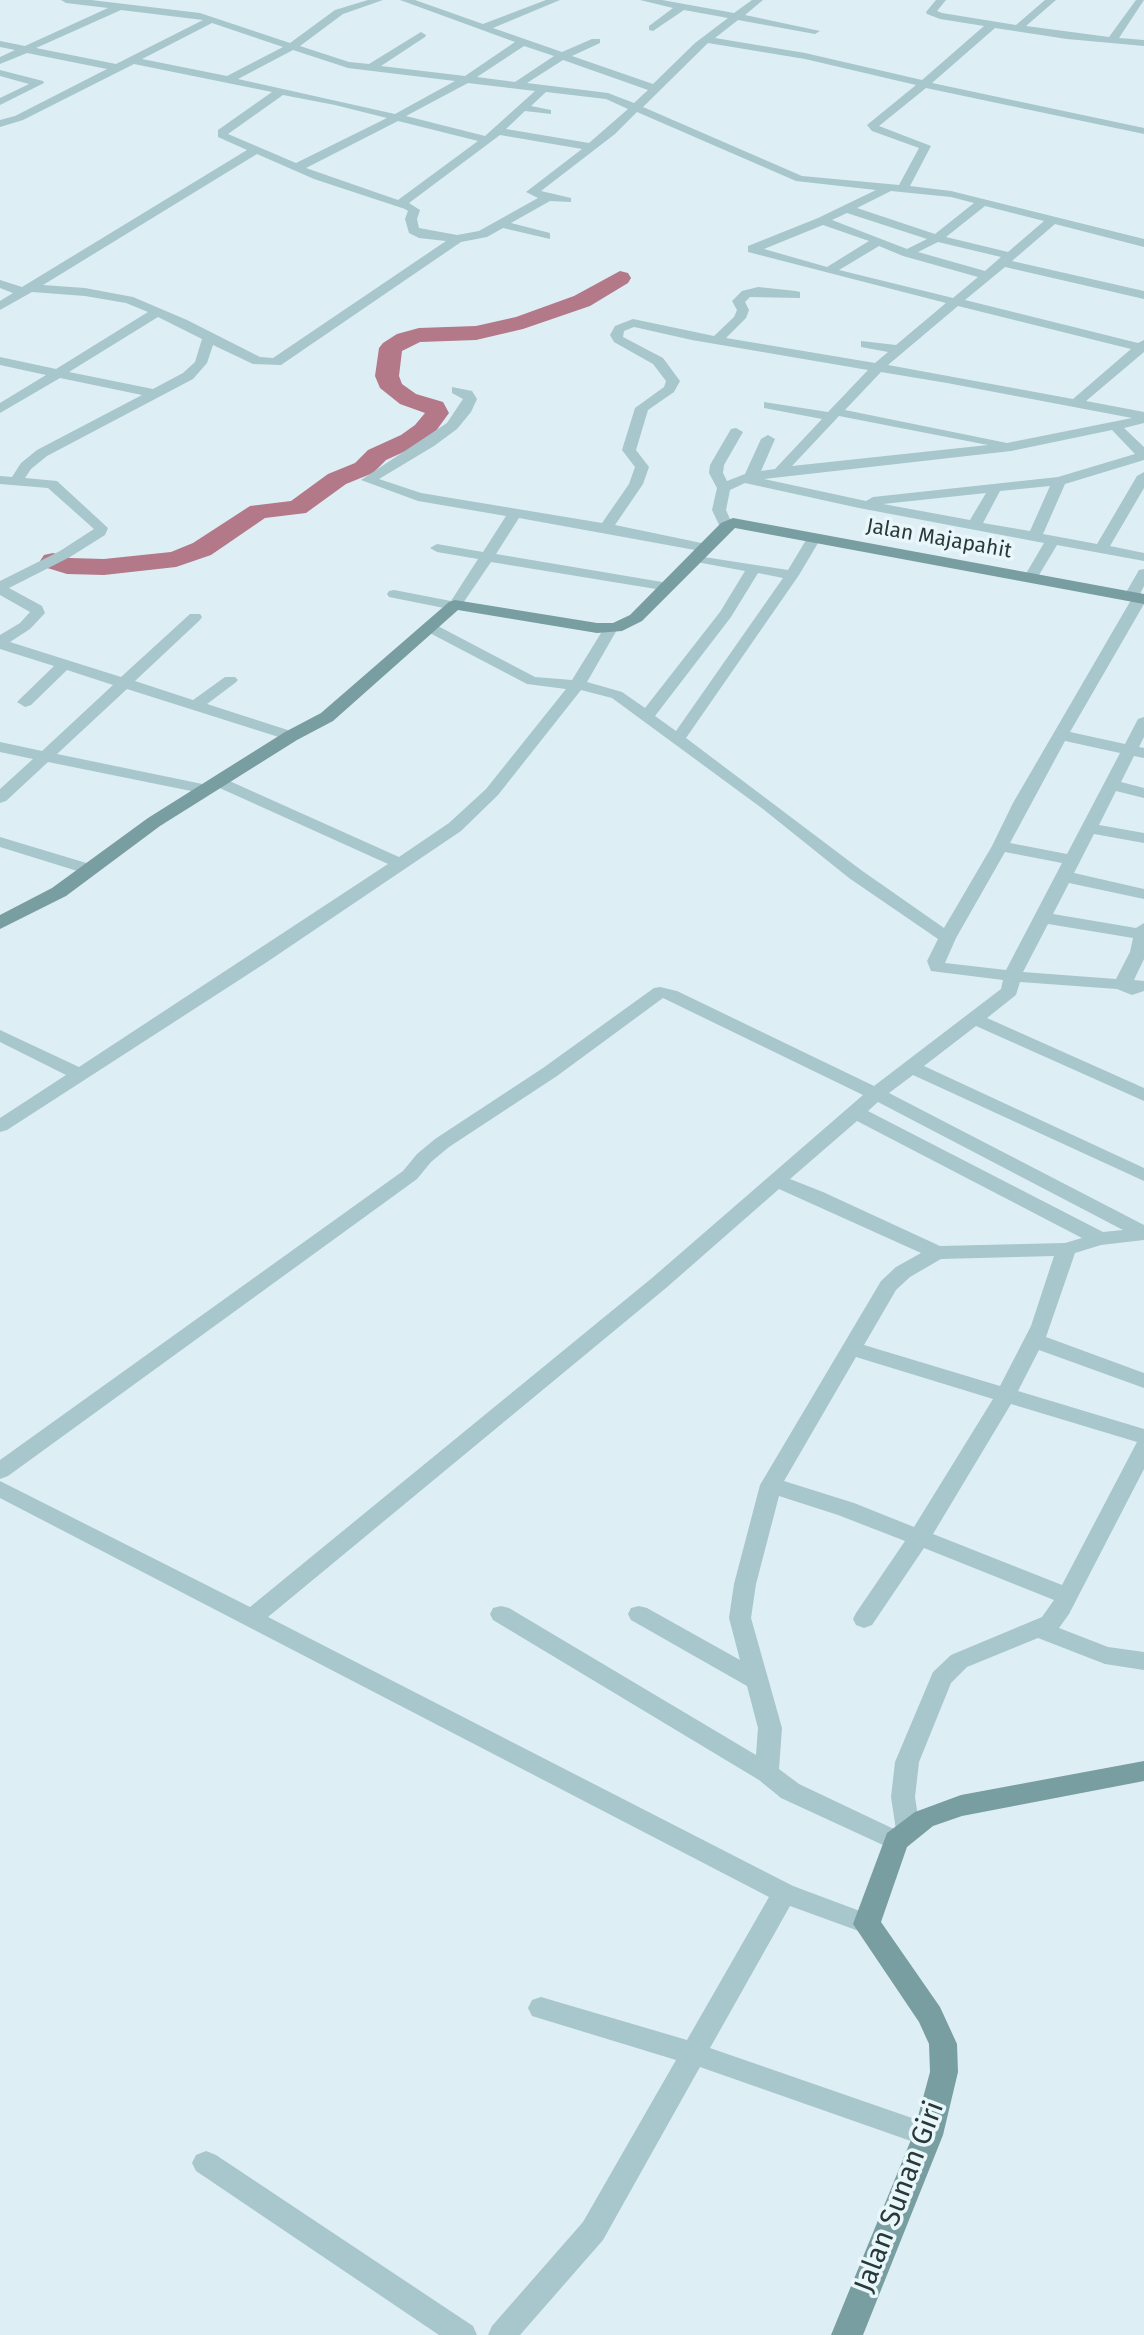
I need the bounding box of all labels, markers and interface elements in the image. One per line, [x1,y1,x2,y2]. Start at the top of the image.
street label: Jalan Majapahit [864,514,1014,564]
street label: Jalan Sunan Giri [848,2097,952,2297]

